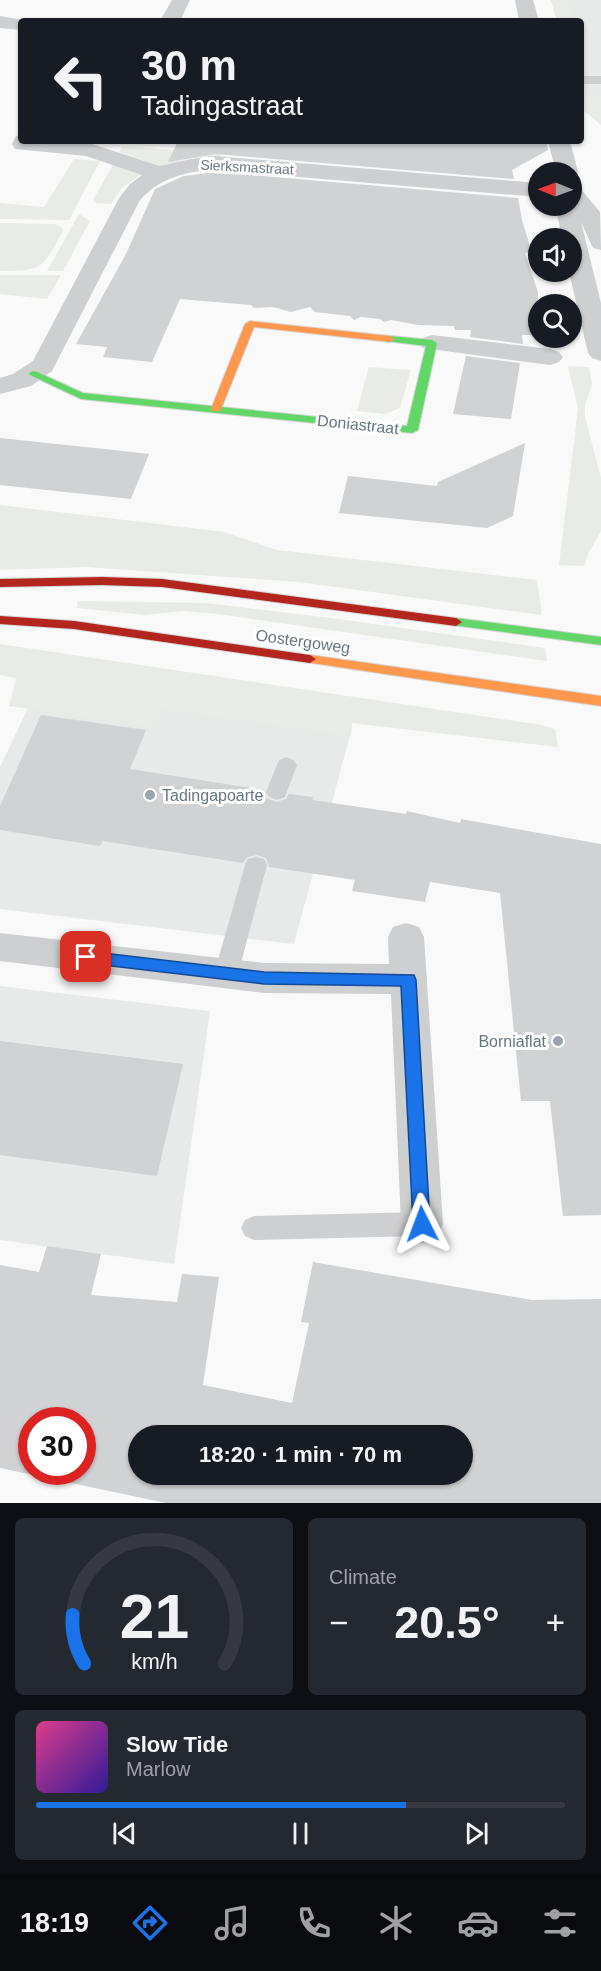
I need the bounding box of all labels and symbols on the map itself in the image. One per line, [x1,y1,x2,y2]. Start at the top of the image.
street label: Sierksmastraat [200,157,294,177]
north arrow [528,162,582,216]
street label: Doniastraat [316,412,400,437]
street label: Oostergoweg [255,626,351,657]
place label: Tadingapoarte [162,787,264,804]
marker: Tadingapoarte [143,788,157,802]
pin [60,931,111,982]
place label: Borniaflat [478,1033,547,1050]
marker: Borniaflat [551,1034,565,1048]
position arrow [390,1192,454,1256]
speed limit sign: 30 [18,1407,96,1485]

